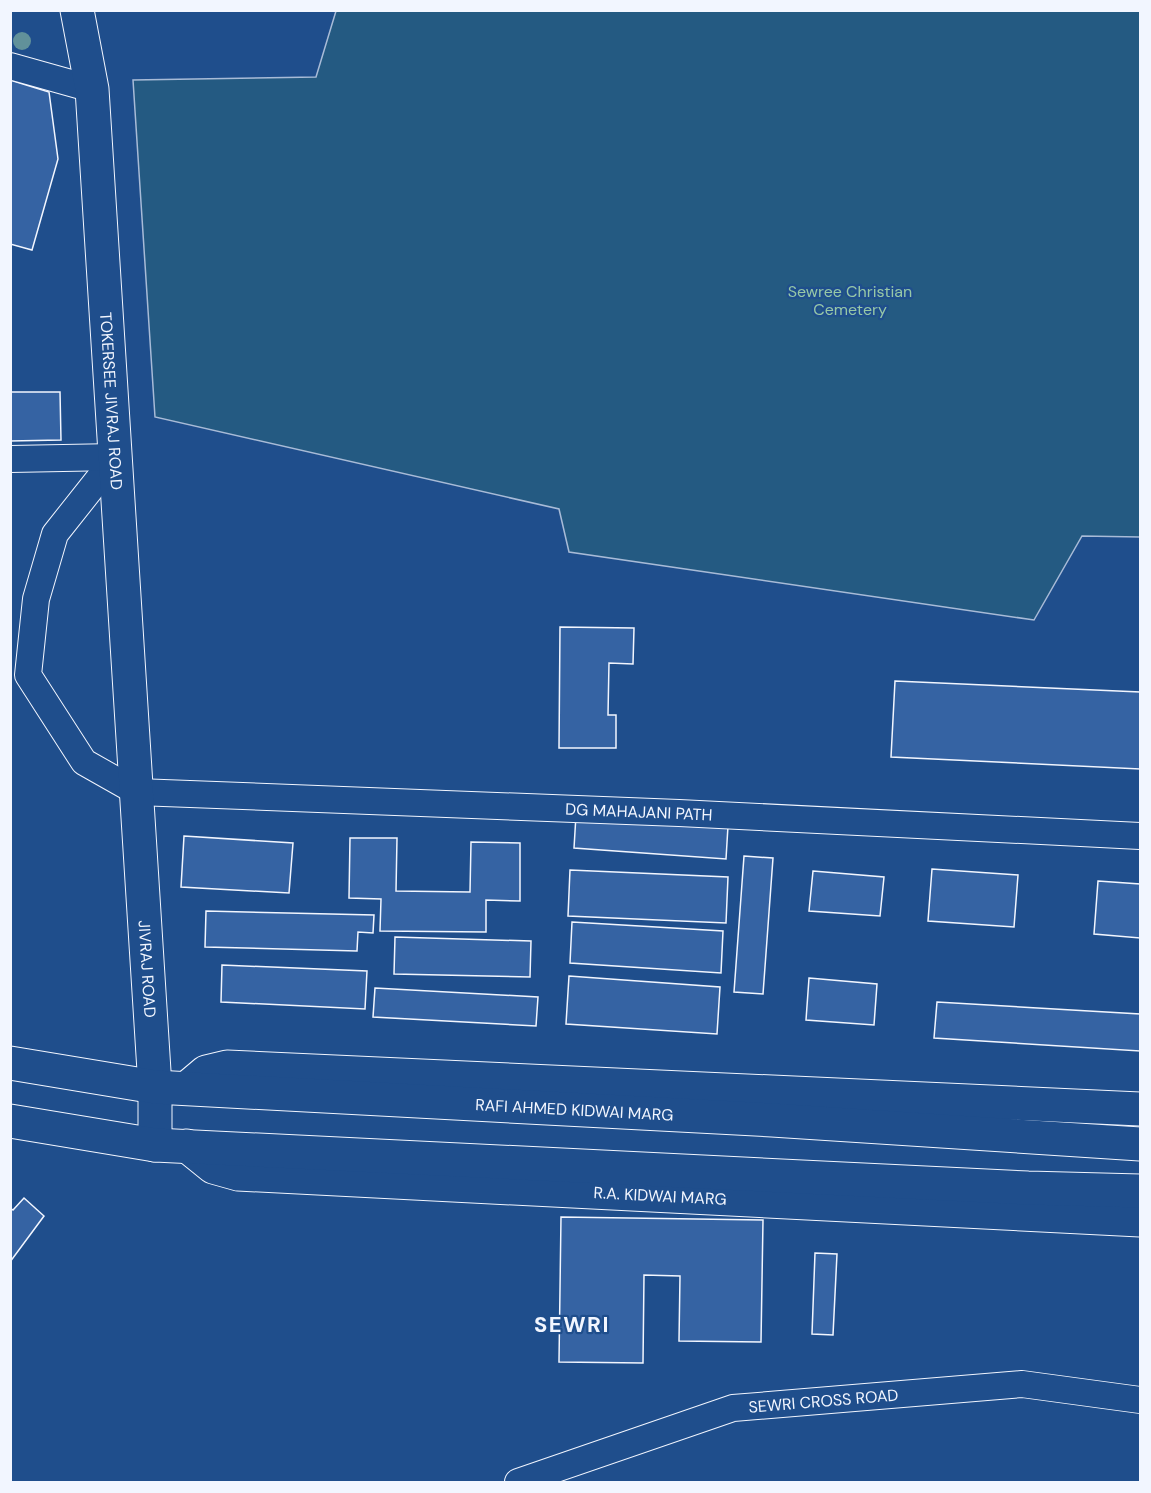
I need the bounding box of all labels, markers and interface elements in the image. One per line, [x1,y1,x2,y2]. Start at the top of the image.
park label: Sewree Christian Cemetery [788,281,912,320]
street label: TOKERSEE JIVRAJ ROAD [95,311,127,491]
street label: DG MAHAJANI PATH [565,799,713,826]
street label: JIVRAJ ROAD [133,919,161,1018]
street label: RAFI AHMED KIDWAI MARG [475,1094,674,1126]
street label: R.A. KIDWAI MARG [593,1182,727,1210]
district label: SEWRI [534,1310,610,1339]
street label: SEWRI CROSS ROAD [748,1384,899,1418]

